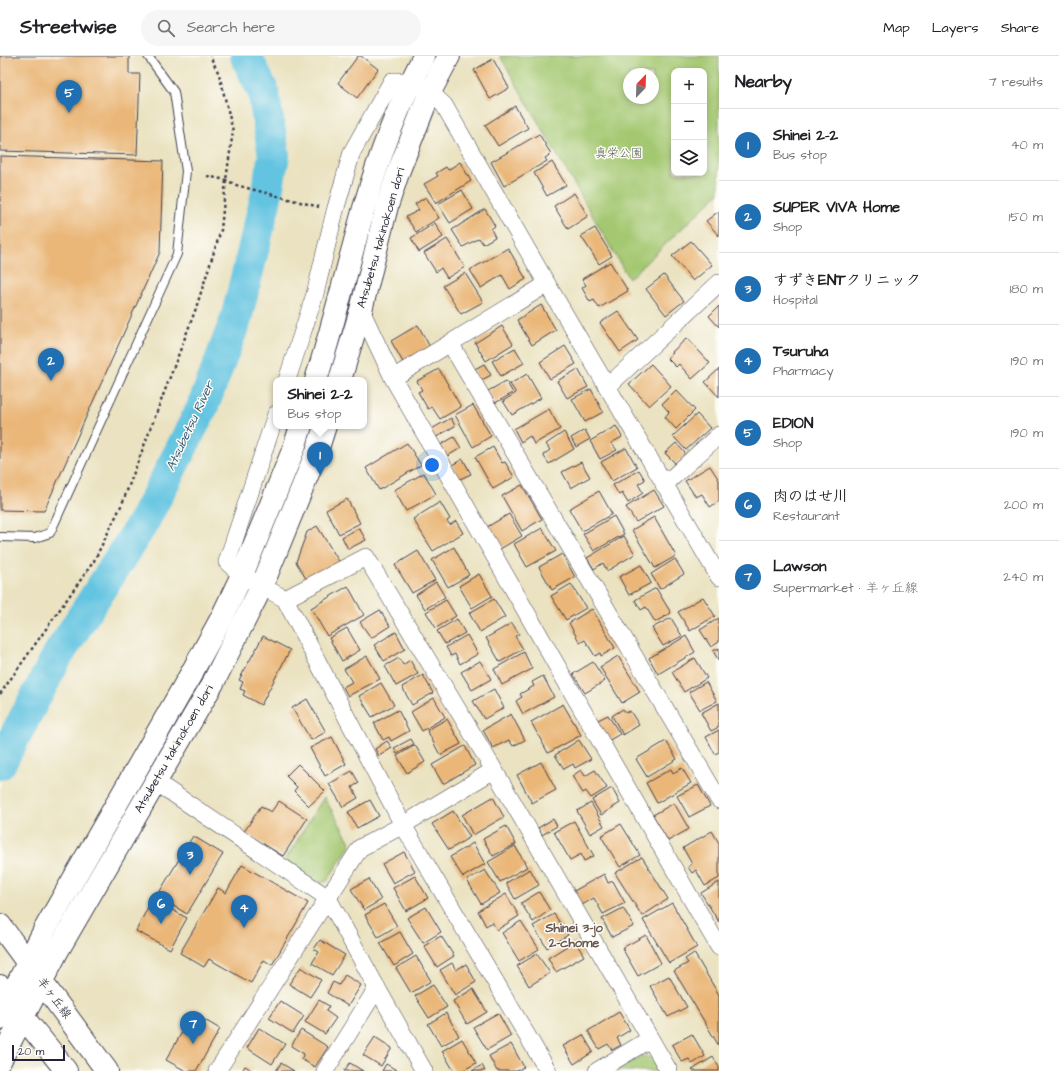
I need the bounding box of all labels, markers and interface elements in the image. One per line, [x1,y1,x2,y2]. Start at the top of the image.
search box [141,10,421,46]
text: Streetwise [20,14,117,41]
icon: search [155,17,177,39]
text: Search here [187,17,275,38]
text: Map [883,18,910,38]
text: Layers [932,18,979,38]
text: Share [1001,18,1039,38]
north arrow [623,68,659,104]
map controls [671,68,707,176]
button: + [671,68,707,104]
text: Nearby [735,70,792,94]
text: 7 results [989,73,1043,91]
pin: 5 [56,80,82,113]
button: − [671,104,707,140]
text: Shinei 2-2 [773,125,838,146]
text: 1 [747,136,749,154]
text: 40 m [1011,136,1043,154]
button: layers [671,140,707,176]
park label: 真栄公園 [595,145,643,162]
text: Bus stop [773,146,827,164]
street label: Atsubetsu takinokoen dori [353,166,409,310]
text: SUPER VIVA Home [773,197,900,218]
text: 2 [744,208,752,226]
text: 150 m [1009,208,1043,226]
text: Shop [773,218,802,236]
text: すずきENTクリニック [773,270,921,291]
text: 3 [745,280,751,298]
text: 180 m [1009,280,1043,298]
text: Hospital [773,291,818,309]
text: Tsuruha [773,341,828,362]
pin: 2 [38,348,64,381]
text: 4 [744,352,752,370]
text: 190 m [1010,352,1043,370]
text: Pharmacy [773,362,834,380]
water label: Atsubetsu River [161,377,219,474]
popup [273,377,367,429]
text: Shinei 2-2 [287,384,353,405]
text: Bus stop [287,405,341,423]
text: EDION [773,413,813,434]
text: 5 [743,424,753,442]
text: 190 m [1010,424,1043,442]
text: Shop [773,434,802,452]
pin: 1 [307,442,333,475]
your location [422,455,442,475]
text: 肉のはせ川 [773,486,848,507]
text: 6 [744,496,752,514]
text: 200 m [1004,496,1043,514]
text: Restaurant [773,507,840,525]
text: Lawson [773,556,827,577]
text: 7 [744,568,752,586]
text: 240 m [1003,568,1043,586]
text: Supermarket · 羊ヶ丘線 [773,579,918,597]
street label: Atsubetsu takinokoen dori [130,682,218,816]
pin: 3 [177,842,203,875]
pin: 6 [148,891,174,924]
pin: 4 [231,895,257,928]
district label: Shinei 3-jo 2-chome [544,919,604,952]
street label: 羊ヶ丘線 [33,974,75,1022]
pin: 7 [180,1011,206,1044]
scale bar [12,1043,65,1062]
text: 20 m [18,1044,44,1059]

